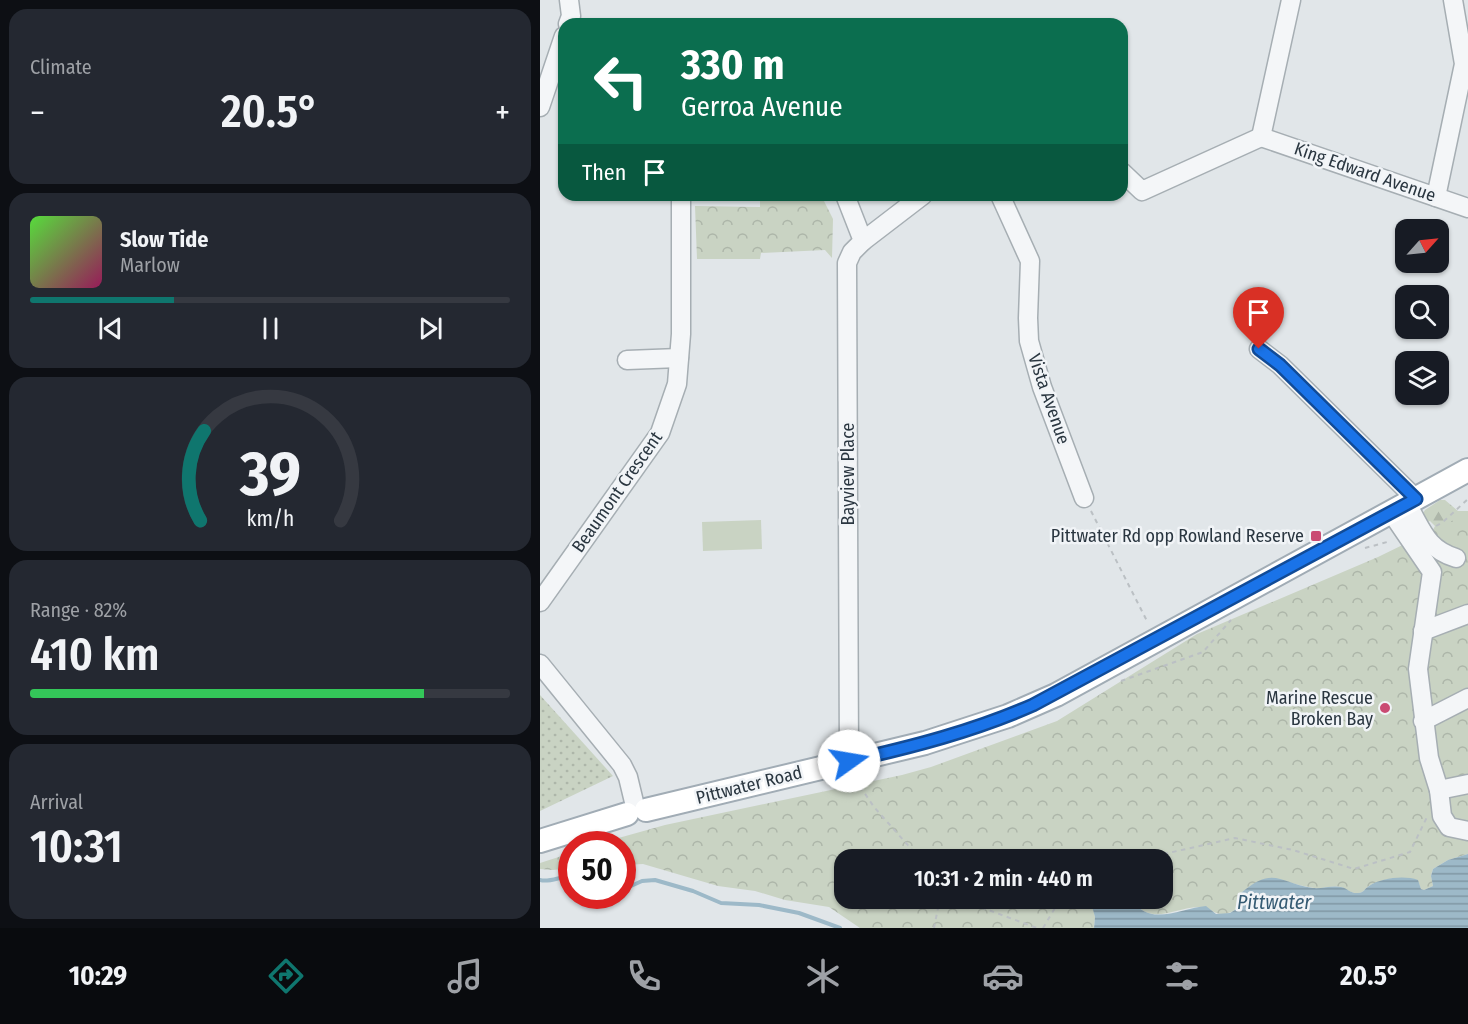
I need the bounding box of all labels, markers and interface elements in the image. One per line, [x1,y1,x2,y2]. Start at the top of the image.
text: 330 m [681,40,784,90]
icon: left [582,42,660,120]
text: Climate [30,55,92,79]
text: 20.5° [221,85,319,139]
text: Gerroa Avenue [681,91,843,123]
text: − [30,93,45,133]
text: + [495,93,510,133]
street label: King Edward Avenue [1291,137,1439,207]
icon: arrive [638,156,671,189]
text: Then [582,159,626,186]
north arrow [1395,219,1449,273]
map controls [1395,219,1449,405]
text: Slow Tide [120,226,208,253]
text: Marlow [120,253,180,277]
button: search [1395,285,1449,339]
pin [1233,287,1284,349]
icon: arrive [1242,296,1275,329]
icon: previous [94,312,127,345]
icon: pause [254,312,287,345]
icon: next [414,312,447,345]
street label: Vista Avenue [1023,351,1075,447]
button: layers [1395,351,1449,405]
street label: Bayview Place [837,422,859,525]
street label: Beaumont Crescent [567,427,667,557]
text: 39 [238,437,301,512]
text: km/h [246,506,294,532]
place label: Pittwater Rd opp Rowland Reserve [1051,525,1304,547]
marker: Pittwater Rd opp Rowland Reserve [1309,529,1323,543]
text: Range · 82% [30,598,127,622]
text: 410 km [30,628,159,682]
place label: Marine Rescue Broken Bay [1266,687,1373,730]
marker: Marine Rescue Broken Bay [1378,701,1392,715]
position arrow [817,729,881,793]
street label: Pittwater Road [694,761,804,809]
text: Arrival [30,790,83,814]
text: 10:31 [30,820,123,874]
speed limit sign: 50 [558,831,636,909]
text: 10:31 · 2 min · 440 m [914,865,1093,892]
water label: Pittwater [1237,890,1312,914]
icon: directions [265,955,307,997]
icon: music [444,955,486,997]
icon: phone [623,955,665,997]
icon: climate [802,955,844,997]
icon: car [982,955,1024,997]
icon: filters [1161,955,1203,997]
text: 10:29 [69,960,127,992]
text: 20.5° [1340,960,1399,992]

